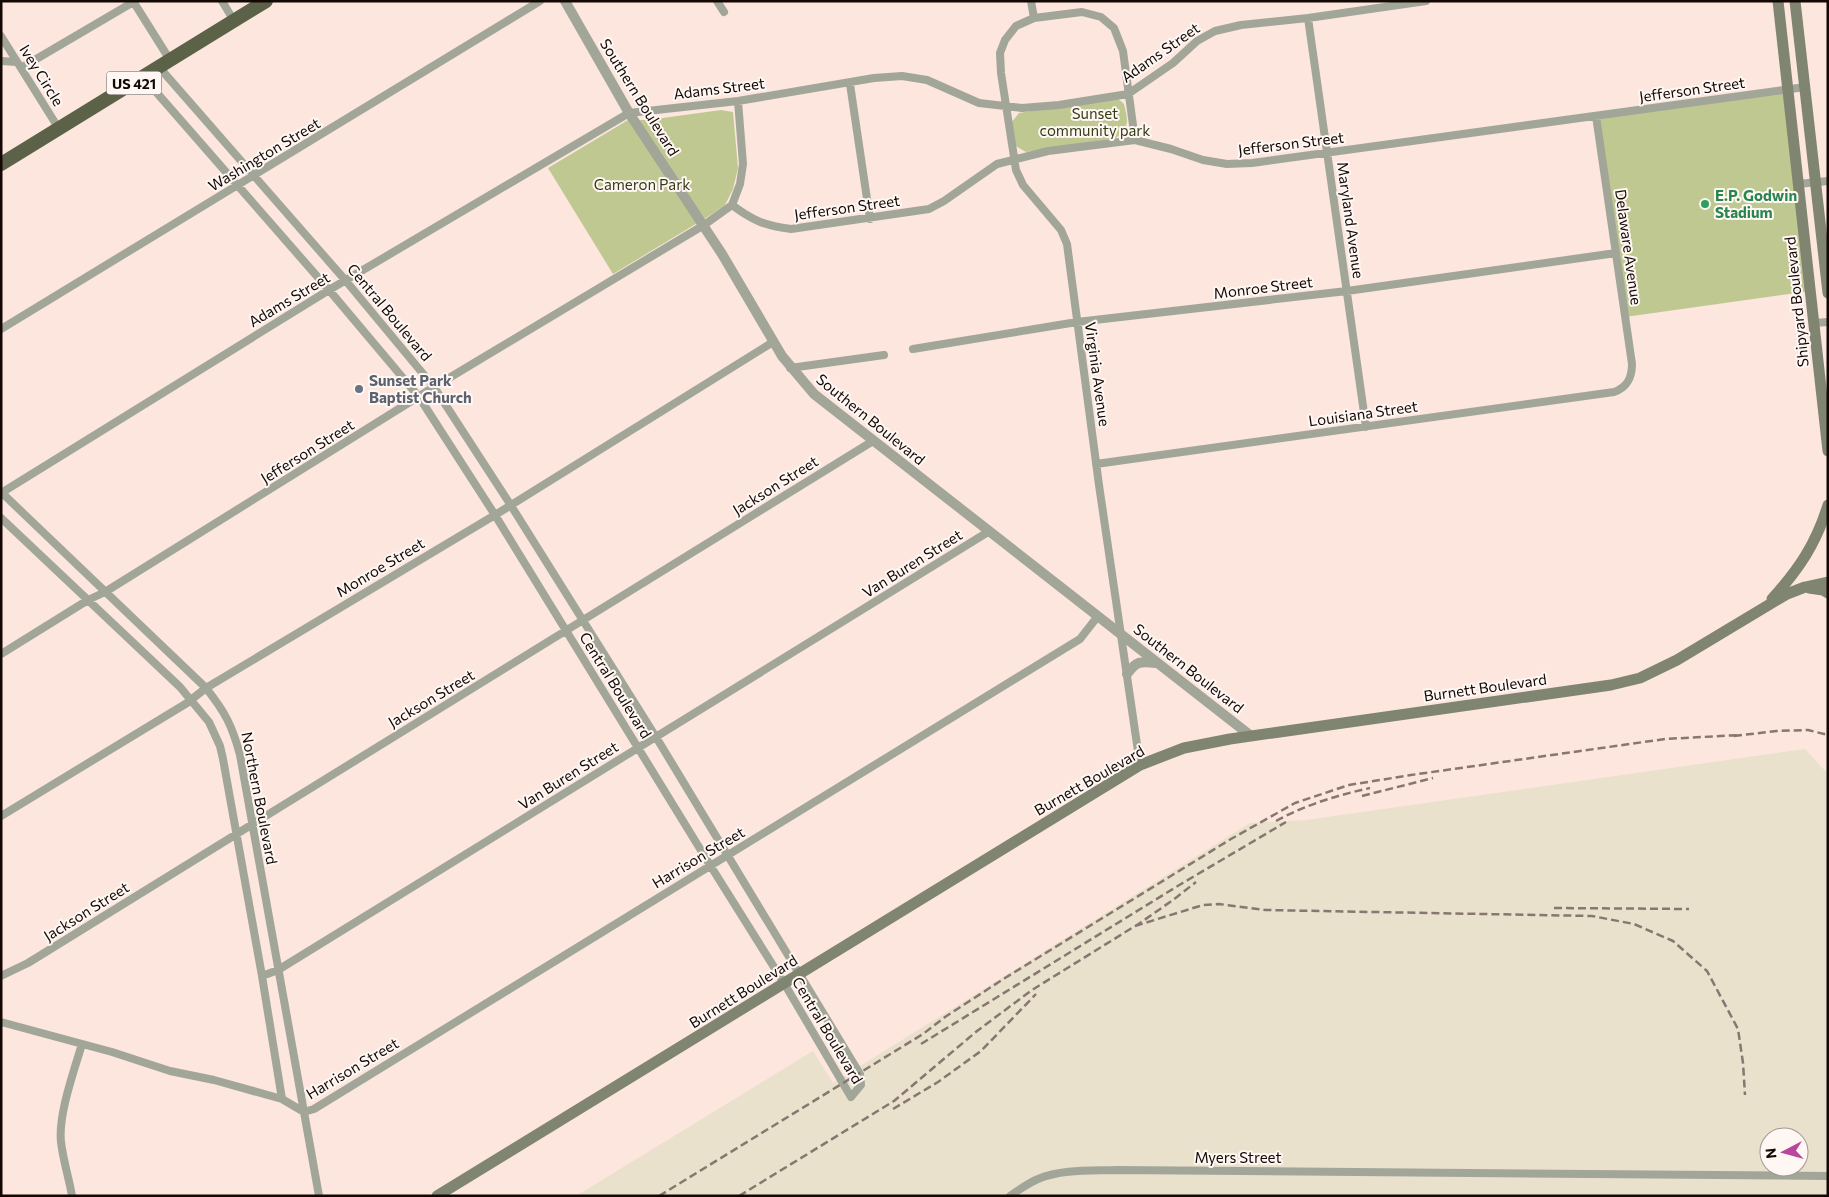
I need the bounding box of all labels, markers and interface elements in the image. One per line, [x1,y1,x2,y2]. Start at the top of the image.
street label: Adams Street [1117,18,1203,86]
street label: Southern Boulevard [597,35,683,159]
street label: Ivey Circle [16,41,68,109]
road number: US 421 [106,72,162,95]
street label: Adams Street [672,73,766,103]
street label: Jefferson Street [1638,73,1746,105]
park label: Sunset community park [1039,104,1151,139]
street label: Washington Street [205,114,323,194]
street label: Jefferson Street [1237,128,1345,158]
street label: Maryland Avenue [1334,161,1368,280]
park label: Cameron Park [594,175,690,193]
place label: E.P. Godwin Stadium [1715,186,1797,221]
street label: Delaware Avenue [1612,188,1646,306]
street label: Jefferson Street [793,191,901,223]
marker: E.P. Godwin Stadium [1699,198,1711,210]
street label: Shipyard Boulevard [1780,236,1812,368]
street label: Central Boulevard [344,260,436,364]
street label: Adams Street [245,268,333,330]
street label: Monroe Street [1212,272,1314,302]
street label: Virginia Avenue [1082,321,1114,427]
street label: Southern Boulevard [813,370,929,468]
place label: Sunset Park Baptist Church [369,371,472,406]
marker: Sunset Park Baptist Church [353,383,365,395]
street label: Louisiana Street [1307,396,1419,430]
street label: Jefferson Street [257,415,357,487]
street label: Jackson Street [729,452,821,518]
street label: Van Buren Street [859,525,965,601]
street label: Monroe Street [333,534,427,600]
street label: Southern Boulevard [1130,619,1248,717]
street label: Central Boulevard [576,629,656,741]
street label: Jackson Street [385,665,477,731]
street label: Burnett Boulevard [1422,669,1548,705]
street label: Northern Boulevard [238,730,282,866]
street label: Van Buren Street [515,737,621,813]
street label: Burnett Boulevard [1031,741,1147,819]
street label: Harrison Street [649,822,747,892]
street label: Jackson Street [40,878,132,944]
street label: Burnett Boulevard [686,951,800,1031]
street label: Central Boulevard [789,973,867,1087]
street label: Harrison Street [303,1033,401,1103]
north arrow [1759,1127,1809,1177]
text: N [1762,1147,1780,1160]
street label: Myers Street [1194,1148,1282,1166]

